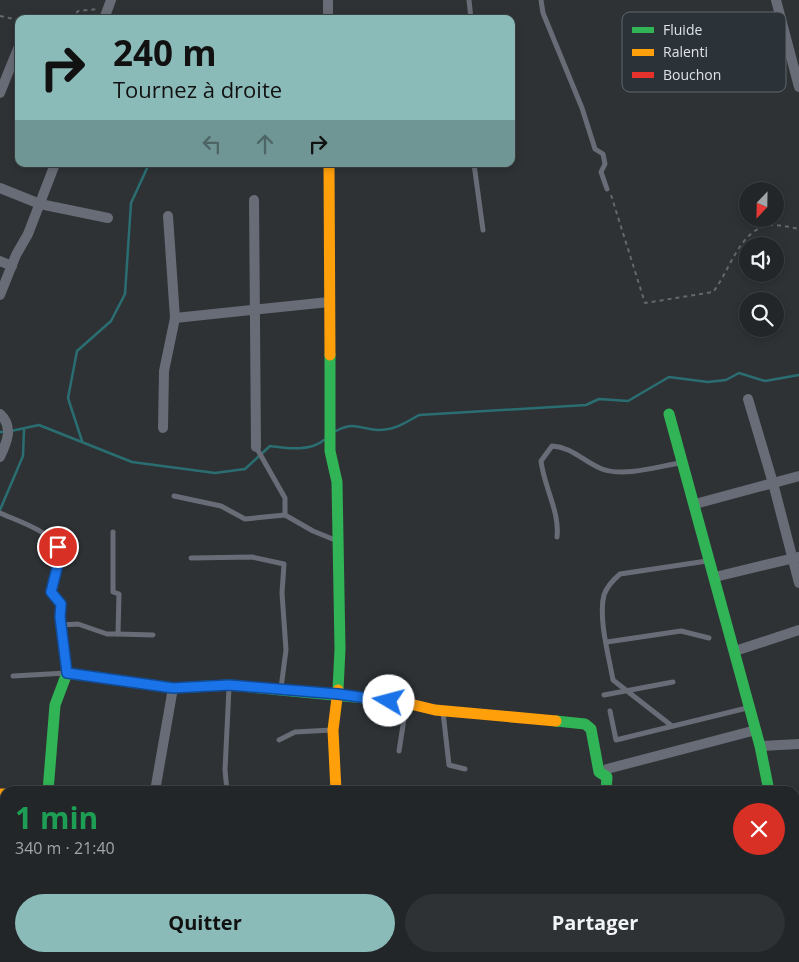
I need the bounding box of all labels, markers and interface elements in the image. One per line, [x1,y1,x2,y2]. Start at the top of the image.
legend [622,12,786,92]
text: Fluide [663,20,702,39]
text: 240 m [113,29,217,76]
icon: right [30,35,95,100]
text: Ralenti [663,42,708,61]
text: Bouchon [663,65,721,84]
text: Tournez à droite [113,74,282,104]
icon: left [198,130,226,158]
icon: ahead [251,130,279,158]
icon: right [304,130,332,158]
north arrow [739,182,784,228]
map controls [739,182,784,337]
button: sound [739,237,784,282]
button: search [739,292,784,337]
pin [37,526,79,568]
icon: arrive [44,533,72,561]
position arrow [362,674,414,726]
text: 1 min [15,797,98,838]
button: close [733,803,785,855]
text: 340 m · 21:40 [15,837,115,859]
button: Quitter [15,894,395,952]
button: Partager [405,894,785,952]

